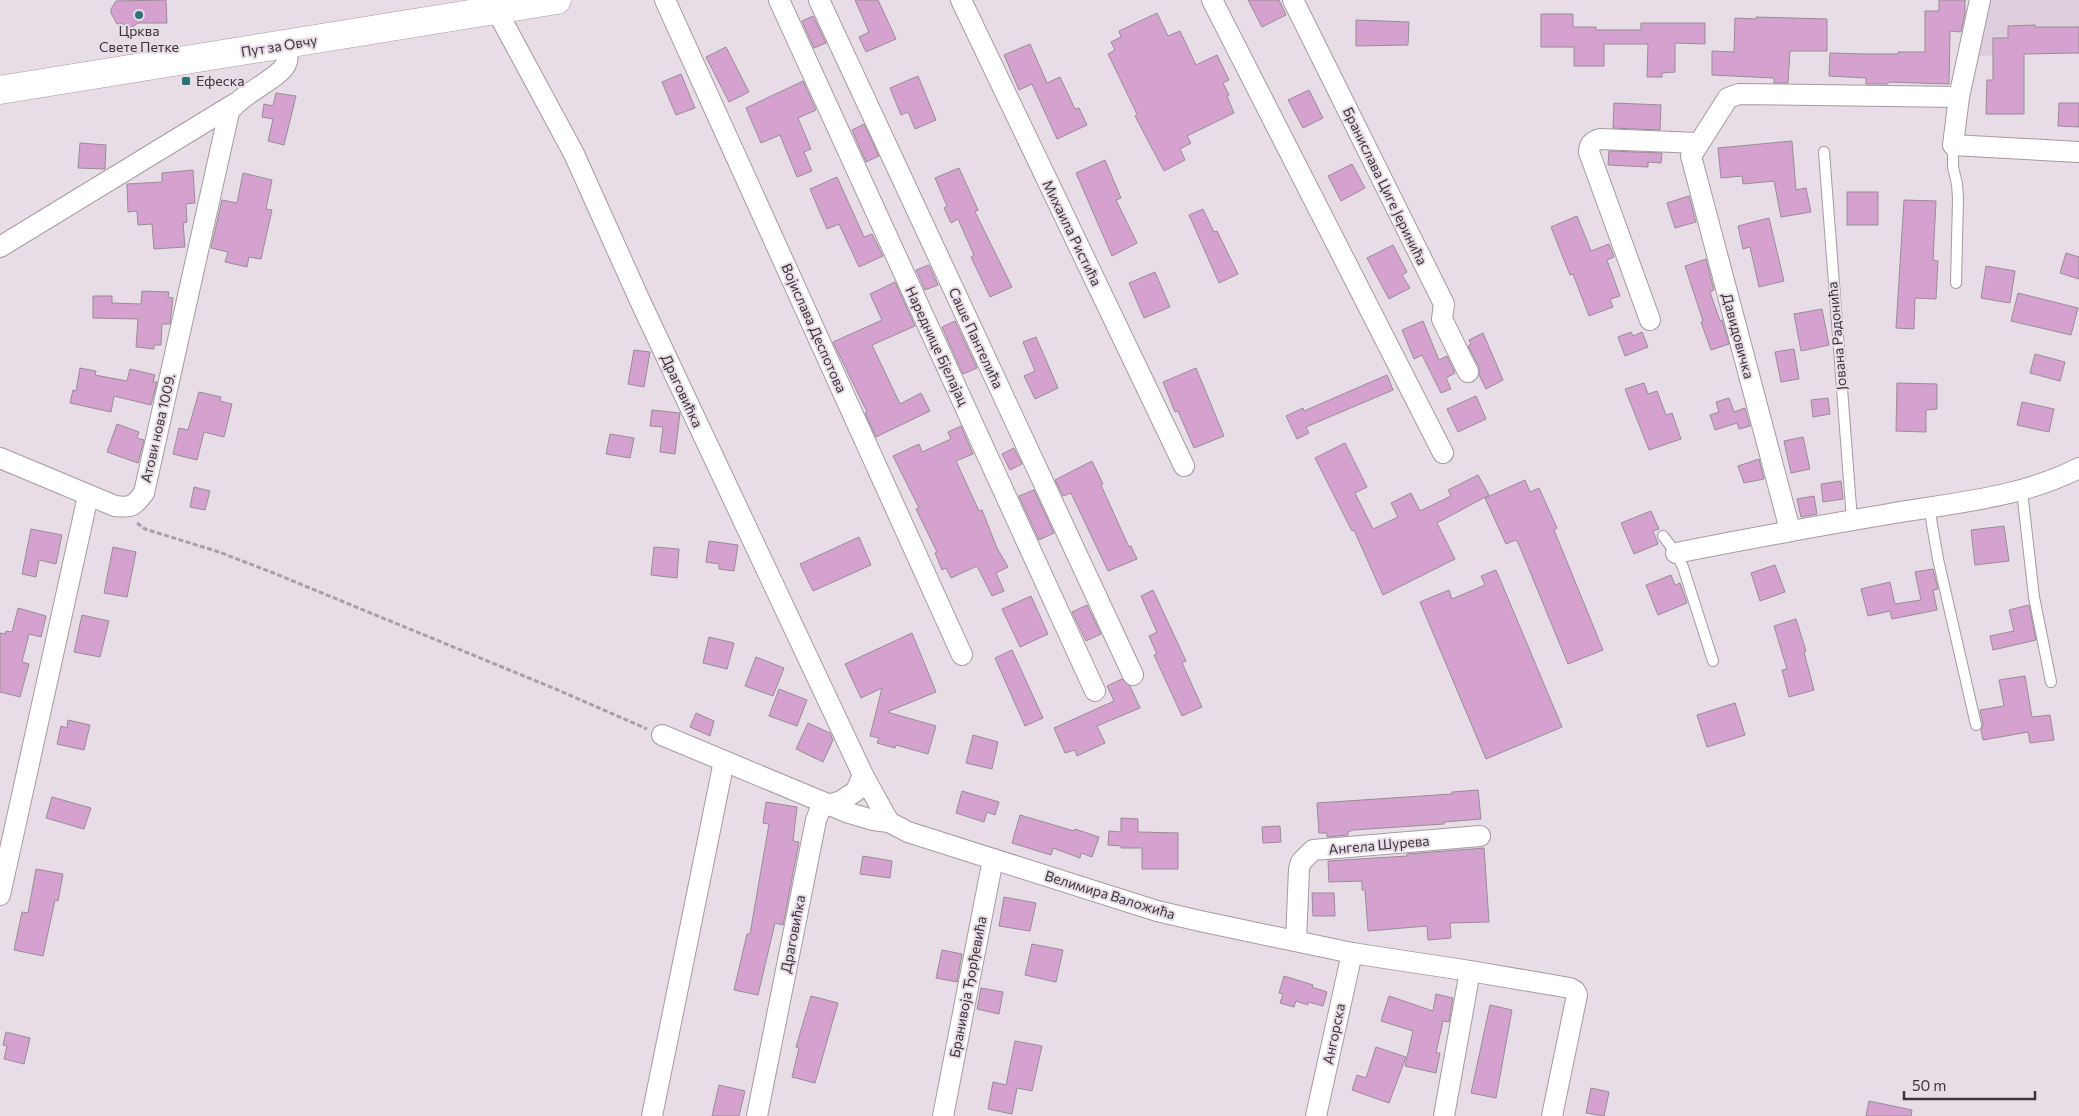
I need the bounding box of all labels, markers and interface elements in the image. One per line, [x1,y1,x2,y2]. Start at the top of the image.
marker: Црква Свете Петке [133,9,145,21]
place label: Црква Свете Петке [99,22,179,55]
street label: Пут за Овчу [239,31,318,60]
place label: Ефеска [196,72,244,89]
marker: Ефеска [180,75,192,87]
street label: Бранислава Циге Јеринића [1340,104,1431,268]
street label: Михаила Ристића [1039,177,1105,289]
street label: Војислава Деспотова [778,261,851,395]
street label: Јована Радонића [1823,281,1850,391]
street label: Нареднице Бјелајац [902,283,973,408]
street label: Саше Пантелића [946,285,1007,391]
street label: Давидовичка [1719,291,1758,381]
street label: Драговићка [658,351,707,430]
street label: Атови нова 1009. [137,372,178,484]
street label: Ангела Шурева [1328,832,1430,857]
street label: Велимира Валожића [1043,867,1177,922]
street label: Драговићка [777,893,808,974]
street label: Бранивоја Ђорђевића [945,915,990,1059]
street label: Ангорска [1319,1002,1348,1066]
scale bar [1904,1068,2035,1100]
text: 50 m [1912,1076,1946,1094]

